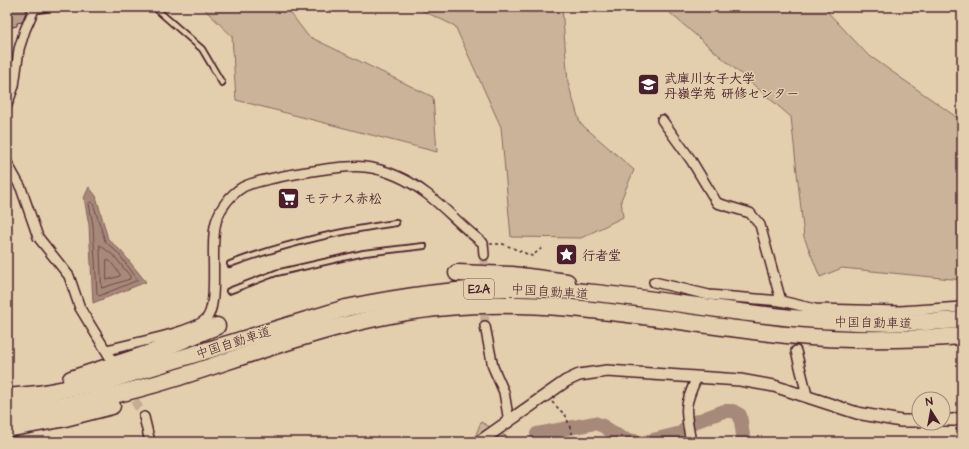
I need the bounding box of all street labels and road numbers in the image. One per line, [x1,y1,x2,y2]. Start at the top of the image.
road number: E2A [464,279,494,299]
street label: 中国自動車道 [510,280,589,304]
street label: 中国自動車道 [834,313,912,333]
street label: 中国自動車道 [193,322,273,364]

